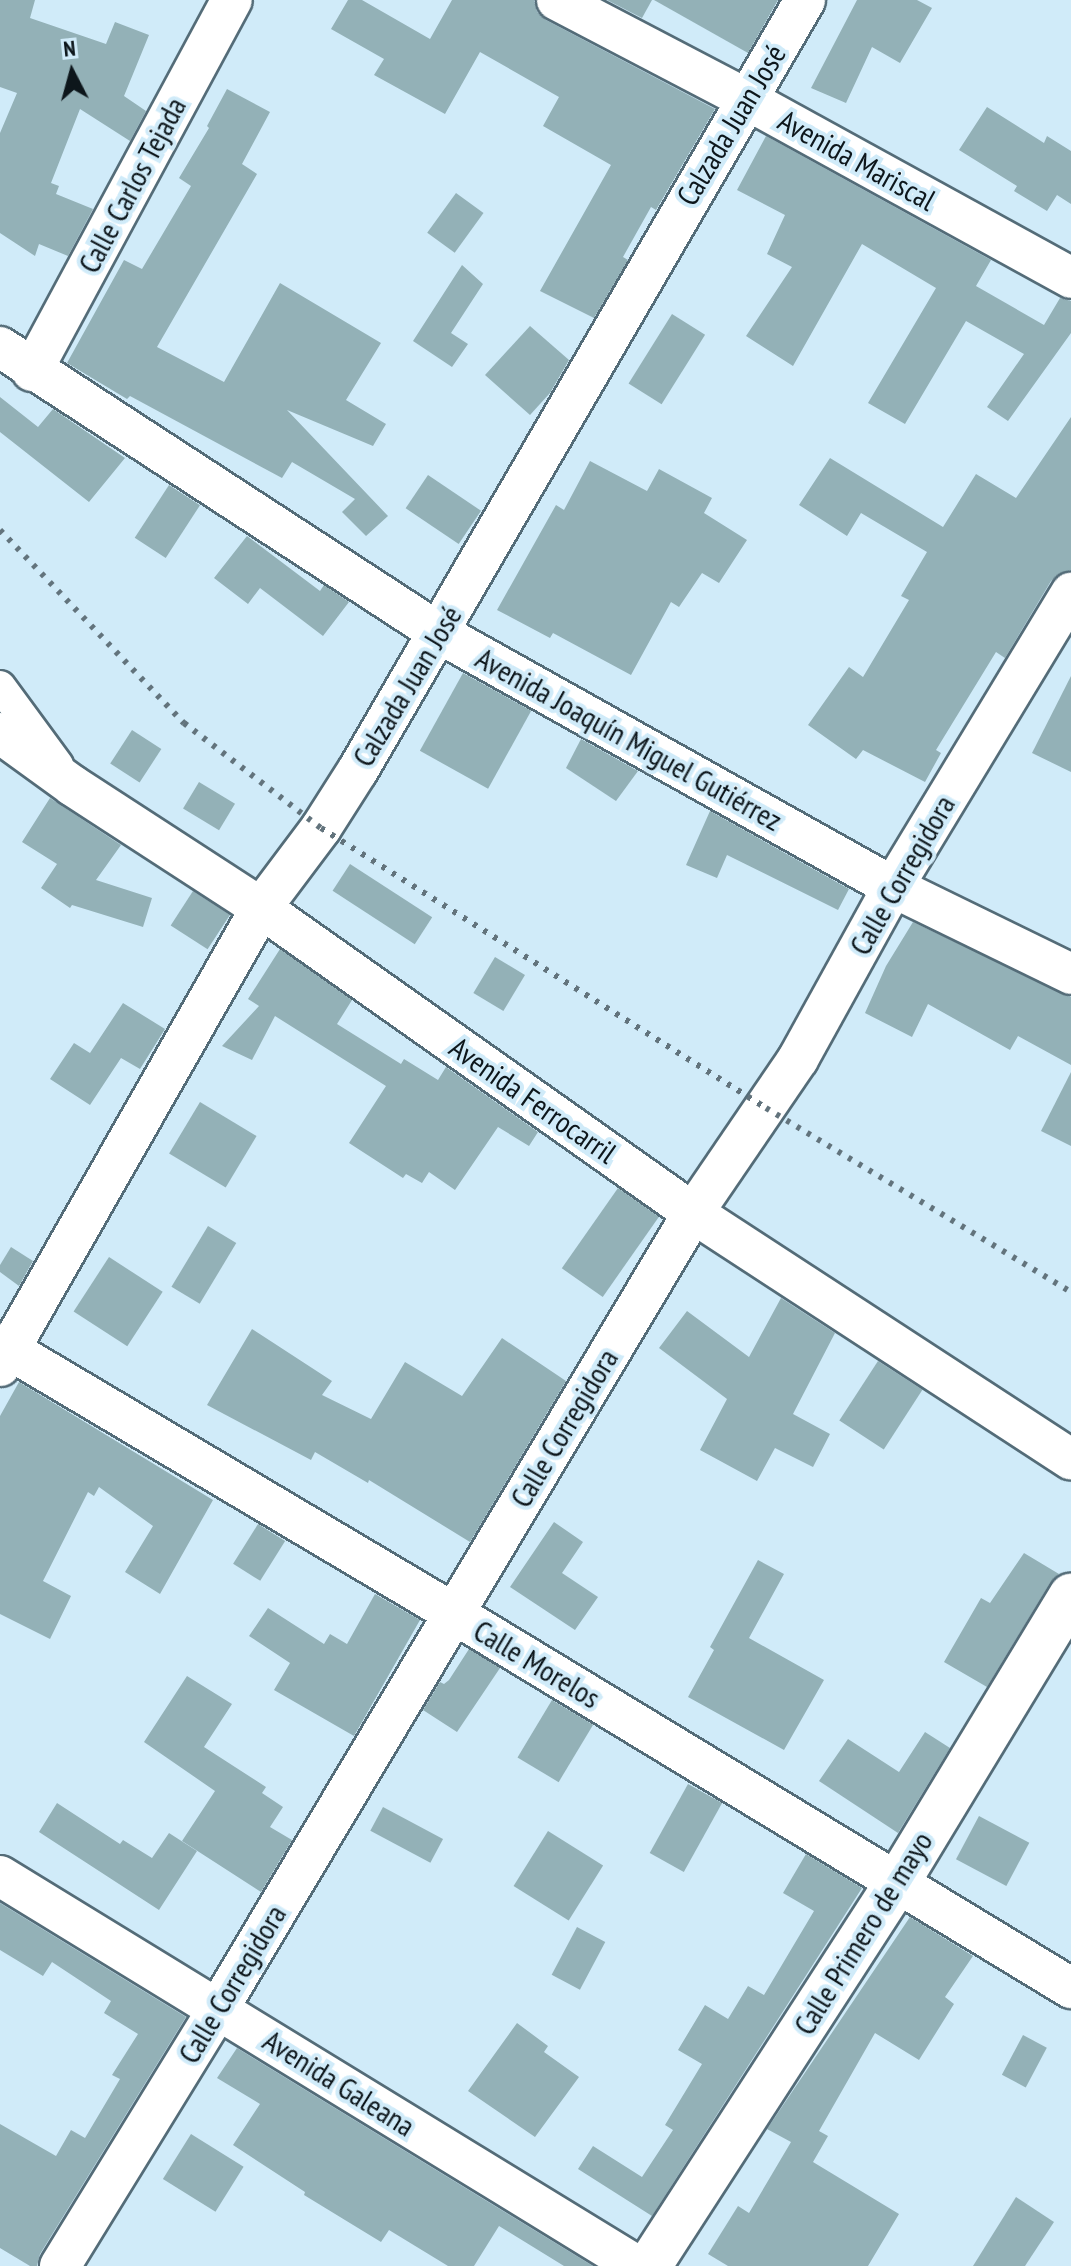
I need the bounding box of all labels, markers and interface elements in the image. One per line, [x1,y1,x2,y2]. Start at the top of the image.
north arrow [32,32,112,112]
text: N [62,34,77,63]
street label: Calzada Juan José [669,38,793,212]
street label: Calle Carlos Tejada [71,91,193,279]
street label: Avenida Mariscal [772,102,942,218]
street label: Calzada Juan José [345,599,469,773]
street label: Avenida Joaquín Miguel Gutiérrez [470,640,788,838]
street label: Calle Corregidora [842,789,962,961]
street label: Avenida Ferrocarril [443,1029,623,1171]
street label: Calle Corregidora [503,1342,625,1514]
street label: Calle Morelos [467,1612,607,1716]
street label: Calle Primero de mayo [786,1825,940,2041]
street label: Calle Corregidora [171,1898,293,2070]
street label: Avenida Galeana [257,2022,421,2144]

